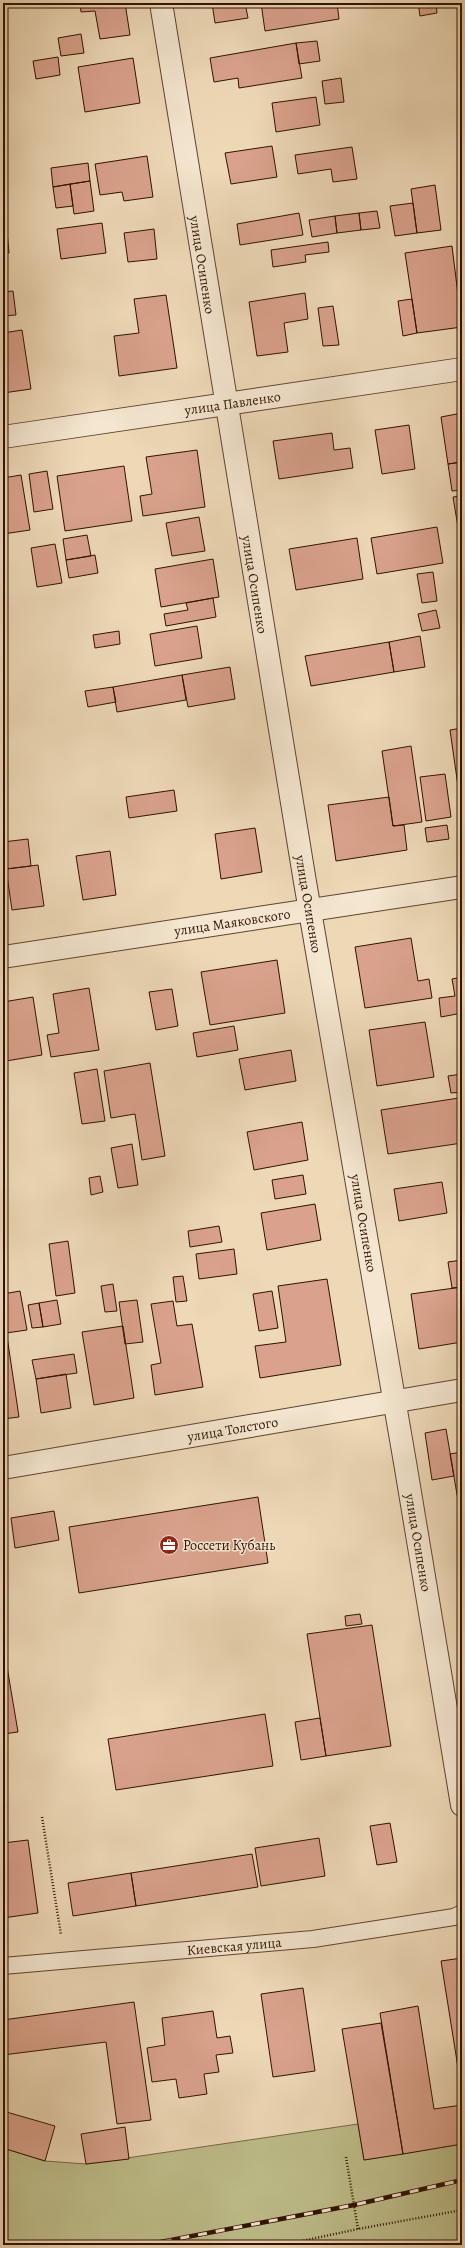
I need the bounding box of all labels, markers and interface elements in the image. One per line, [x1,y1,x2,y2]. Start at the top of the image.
street label: улица Осипенко [185,213,219,315]
street label: улица Павленко [182,387,282,420]
street label: улица Осипенко [237,533,272,635]
street label: улица Осипенко [290,853,326,954]
street label: улица Маяковского [172,904,292,941]
street label: улица Осипенко [346,1172,381,1274]
street label: улица Толстого [185,1412,280,1447]
street label: улица Осипенко [400,1491,436,1593]
office icon: Россети Кубань [158,1534,180,1556]
place label: Россети Кубань [183,1536,275,1555]
street label: Киевская улица [186,1933,283,1960]

